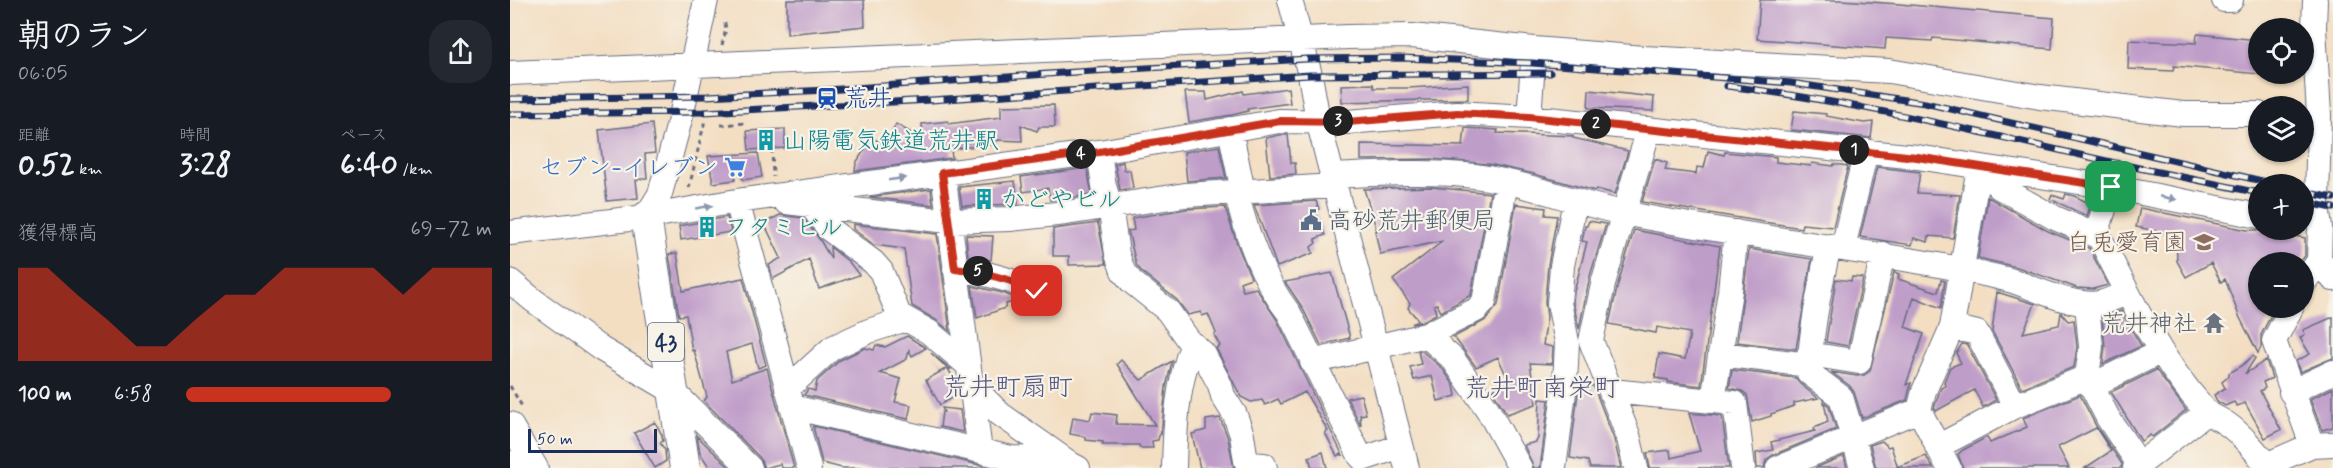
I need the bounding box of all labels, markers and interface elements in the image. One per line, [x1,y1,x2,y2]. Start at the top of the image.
text: 朝のラン [18,15,150,59]
map controls [2248,18,2314,318]
button: locate [2248,18,2314,84]
button: share [429,20,492,83]
text: 06:05 [18,60,67,87]
place label: 荒井 [844,84,892,115]
station icon: 荒井 [815,86,839,110]
button: layers [2248,96,2314,162]
pin: 3 [1323,106,1353,136]
pin: 2 [1581,109,1611,139]
text: 3 [1334,110,1342,131]
text: 2 [1592,113,1600,134]
text: 距離 [18,125,50,146]
text: 時間 [179,125,211,146]
text: ペース [340,125,387,146]
place label: 山陽電気鉄道荒井駅 [783,126,999,157]
building icon: 山陽電気鉄道荒井駅 [754,128,778,152]
pin: 1 [1839,135,1869,165]
pin: 4 [1066,139,1096,169]
text: 1 [1850,139,1858,160]
text: 4 [1076,143,1086,164]
text: 0.52 [18,146,75,185]
text: 3:28 [179,146,232,185]
text: 6:40 [340,146,398,185]
place label: セブン-イレブン [539,153,718,184]
supermarket icon: セブン-イレブン [723,155,747,179]
text: km [75,159,103,180]
text: /km [398,159,433,180]
pin [2085,161,2136,212]
icon: arrive [2094,170,2127,203]
button: + [2248,174,2314,240]
one-way arrow [888,175,907,184]
place label: かどやビル [1001,185,1121,216]
building icon: かどやビル [972,187,996,211]
one-way arrow [2159,194,2178,203]
one-way arrow [695,202,714,211]
place label: 高砂荒井郵便局 [1328,206,1496,237]
public building icon: 高砂荒井郵便局 [1299,208,1323,232]
place label: フタミビル [724,213,843,244]
building icon: フタミビル [695,215,719,239]
text: 69–72 m [410,216,492,243]
text: 獲得標高 [18,220,98,247]
place label: 白兎愛育園 [2067,228,2187,259]
school or university icon: 白兎愛育園 [2192,230,2216,254]
button: − [2248,252,2314,318]
pin: 5 [963,256,993,286]
text: 5 [973,260,983,281]
pin [1011,265,1062,316]
icon: check [1020,274,1053,307]
place label: 荒井神社 [2101,309,2197,340]
temple icon: 荒井神社 [2202,311,2226,335]
road number: 43 [648,323,684,361]
district label: 荒井町扇町 [943,371,1073,405]
district label: 荒井町南栄町 [1464,372,1620,406]
text: 100 m [18,381,72,408]
text: 6:58 [114,381,153,408]
scale bar [528,426,657,454]
text: 50 m [537,429,573,450]

